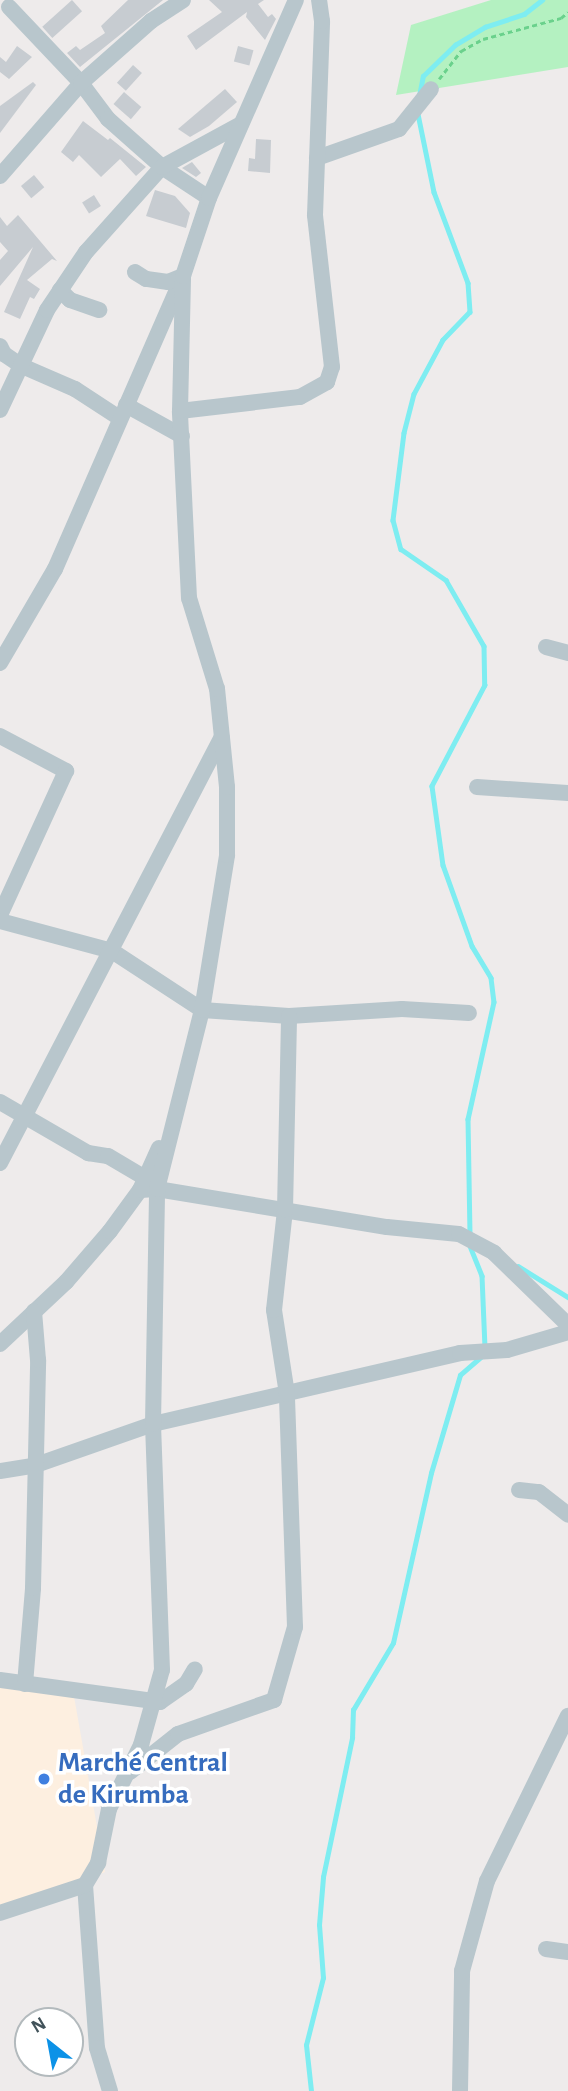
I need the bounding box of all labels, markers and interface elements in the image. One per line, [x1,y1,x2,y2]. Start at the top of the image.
place label: Marché Central de Kirumba [58,1746,228,1812]
marker: Marché Central de Kirumba [36,1771,52,1787]
north arrow [14,2007,84,2077]
text: N [28,2014,50,2037]

